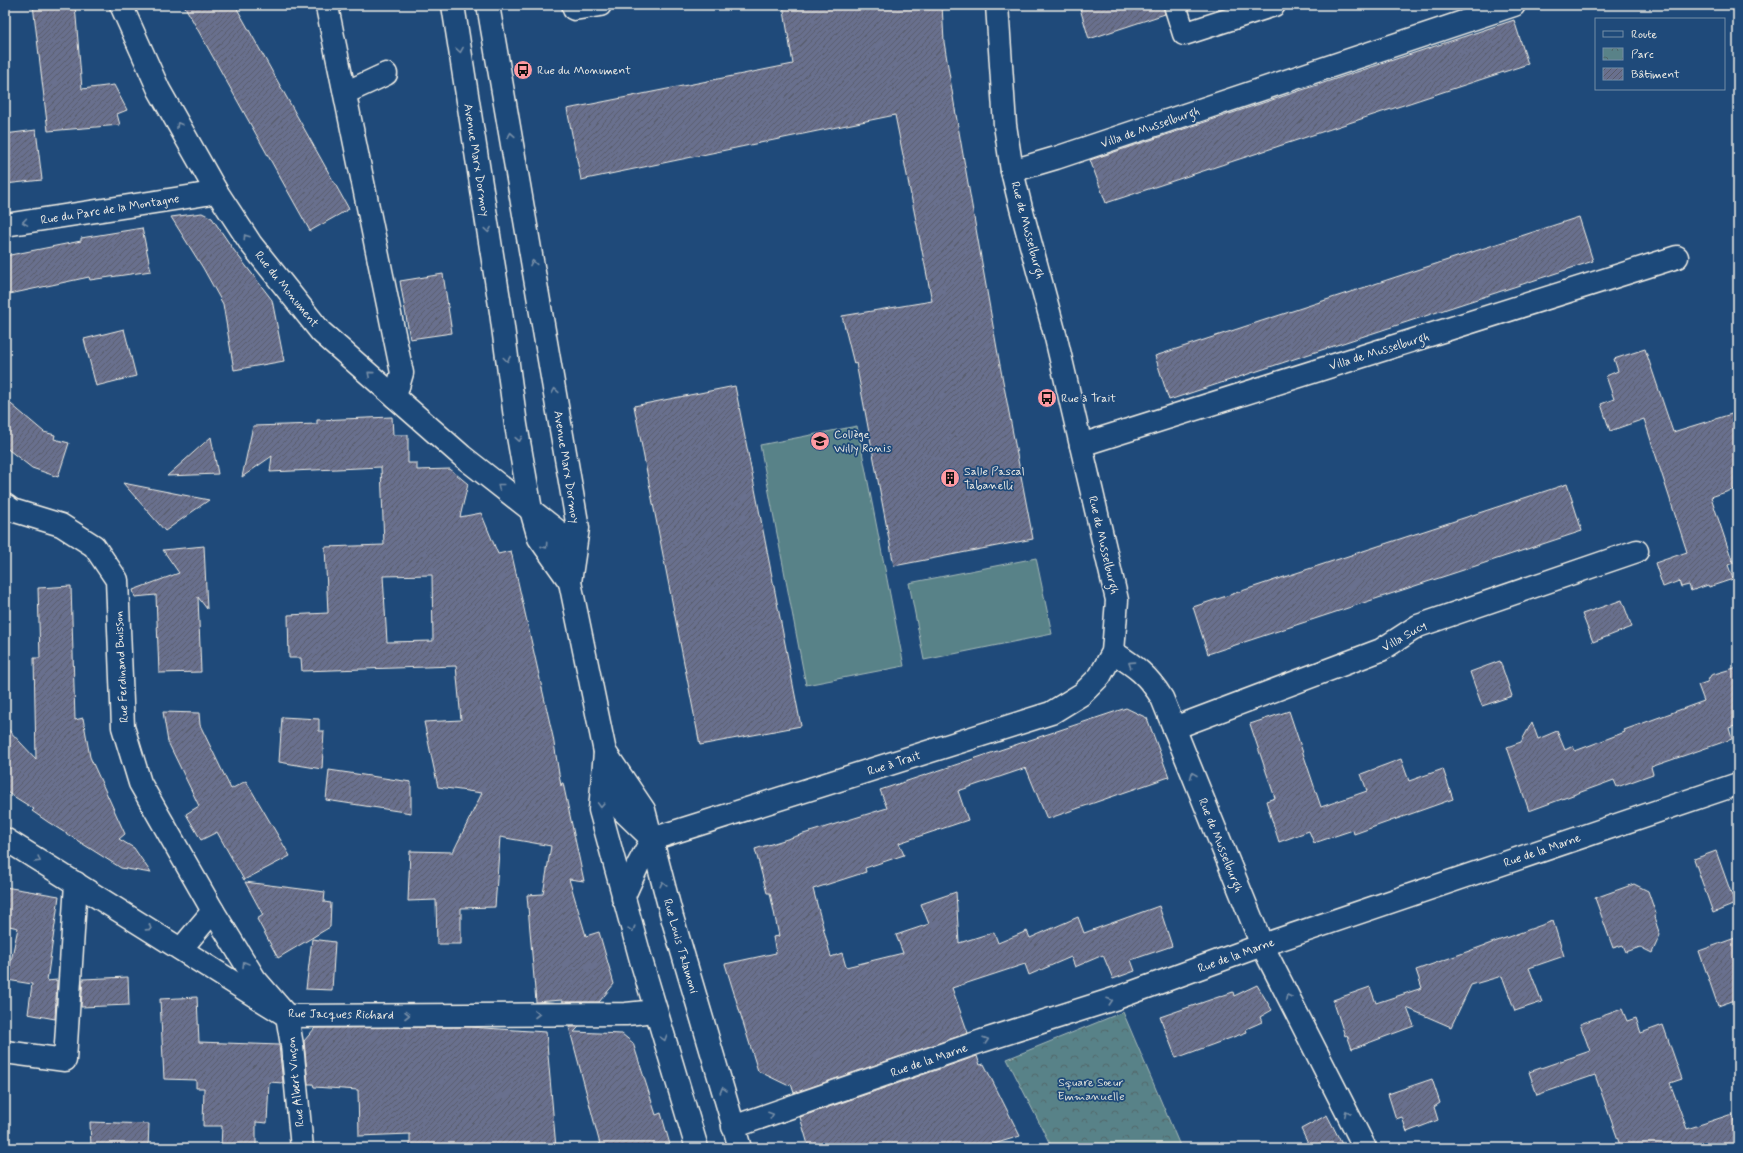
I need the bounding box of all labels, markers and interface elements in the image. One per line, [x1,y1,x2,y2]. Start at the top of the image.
legend [1595,18,1725,90]
text: Route [1631,27,1657,43]
one-way arrow [455,47,464,53]
text: Parc [1631,47,1654,63]
bus stop icon: Rue du Monument [512,59,534,81]
place label: Rue du Monument [537,63,631,79]
text: Bâtiment [1631,67,1680,83]
street label: Avenue Marx Dormoy [459,103,493,218]
street label: Villa de Musselburgh [1099,103,1202,153]
one-way arrow [176,122,183,129]
one-way arrow [507,132,516,138]
street label: Rue de Musselburgh [1005,180,1048,281]
street label: Rue du Parc de la Montagne [40,191,181,229]
one-way arrow [22,217,28,226]
one-way arrow [483,227,492,233]
one-way arrow [244,234,251,241]
street label: Rue du Monument [250,248,322,331]
one-way arrow [529,260,537,266]
street label: Villa de Musselburgh [1327,329,1432,376]
one-way arrow [502,356,511,362]
one-way arrow [367,371,375,379]
bus stop icon: Rue à Trait [1036,387,1058,409]
one-way arrow [551,388,559,394]
place label: Rue à Trait [1061,391,1116,407]
street label: Avenue Marx Dormoy [549,410,583,525]
place label: Collège Willy Ronis [834,427,892,457]
school or university icon: Collège Willy Ronis [809,430,831,452]
one-way arrow [514,436,522,442]
place label: Salle Pascal Tabanelli [964,464,1025,494]
building icon: Salle Pascal Tabanelli [939,467,961,489]
one-way arrow [498,484,505,491]
street label: Rue de Musselburgh [1083,495,1122,596]
one-way arrow [540,542,548,549]
street label: Rue Ferdinand Buisson [111,611,133,723]
street label: Villa Sucy [1379,618,1430,656]
one-way arrow [1128,661,1135,668]
street label: Rue à Trait [866,748,923,780]
one-way arrow [1190,772,1198,779]
street label: Rue de Musselburgh [1193,796,1246,895]
one-way arrow [597,802,605,808]
street label: Rue de la Marne [1502,830,1583,872]
one-way arrow [34,855,41,863]
one-way arrow [660,881,668,887]
street label: Rue Louis Talamoni [659,897,701,996]
one-way arrow [144,924,151,931]
one-way arrow [627,925,636,932]
street label: Rue de la Marne [1196,935,1277,977]
one-way arrow [243,961,250,968]
one-way arrow [1286,994,1293,1002]
one-way arrow [1106,997,1113,1005]
street label: Rue Jacques Richard [288,1006,394,1024]
one-way arrow [534,1010,540,1018]
one-way arrow [404,1011,410,1019]
one-way arrow [659,1034,668,1041]
street label: Rue Albert Vinçon [283,1036,309,1128]
one-way arrow [982,1036,989,1045]
street label: Rue de la Marne [889,1040,970,1082]
park label: Square Sœur Emmanuelle [1057,1075,1125,1105]
one-way arrow [719,1086,727,1093]
one-way arrow [1345,1110,1352,1117]
one-way arrow [767,1112,774,1120]

